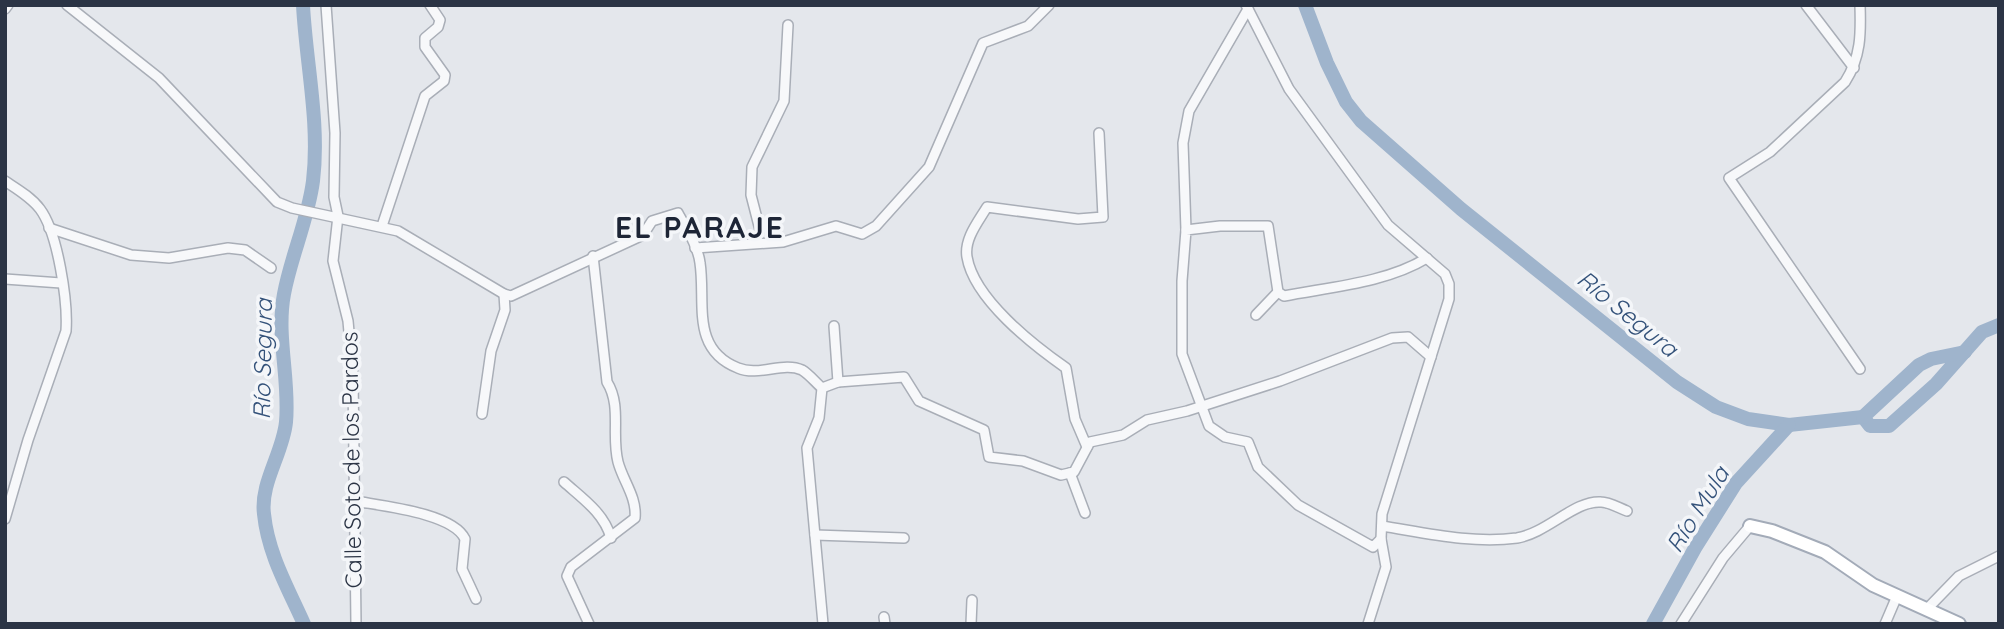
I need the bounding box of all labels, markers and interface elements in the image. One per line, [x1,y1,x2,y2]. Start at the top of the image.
district label: EL PARAJE [615,208,785,246]
water label: Río Segura [1571,263,1686,364]
water label: Río Segura [246,297,278,420]
street label: Calle Soto de los Pardos [334,331,368,589]
water label: Río Mula [1659,459,1736,558]

